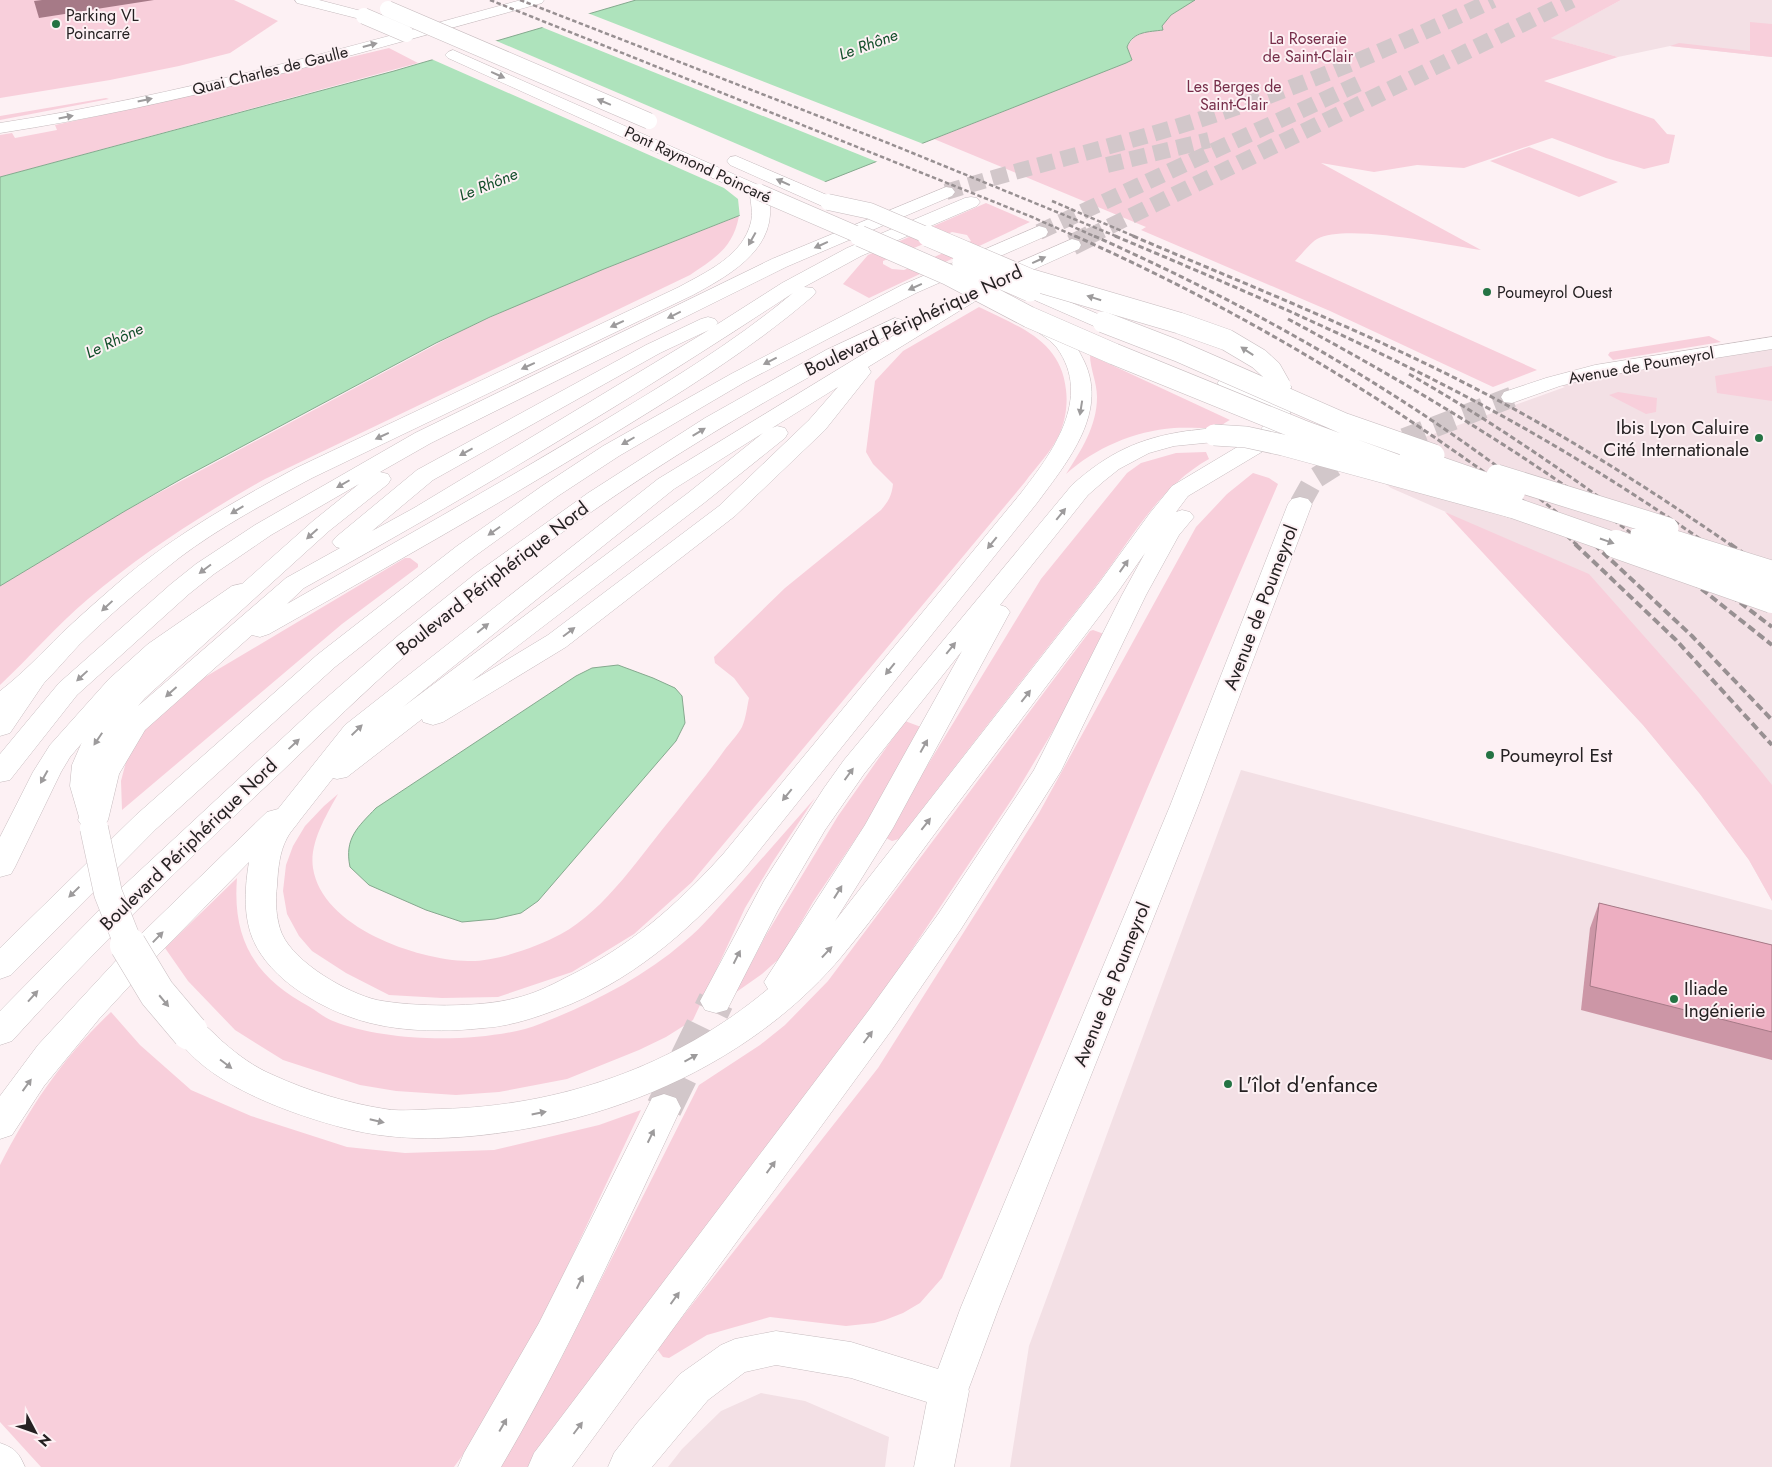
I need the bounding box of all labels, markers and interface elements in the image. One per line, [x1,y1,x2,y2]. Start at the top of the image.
place label: Parking VL Poincarré [66,4,140,45]
marker: Parking VL Poincarré [50,18,62,30]
water label: Le Rhône [835,23,901,66]
park label: La Roseraie de Saint-Clair [1263,27,1354,68]
street label: Quai Charles de Gaulle [190,40,350,101]
one-way arrow [363,40,378,48]
one-way arrow [491,71,505,79]
park label: Les Berges de Saint-Clair [1186,75,1282,116]
one-way arrow [137,96,153,104]
one-way arrow [597,97,611,105]
one-way arrow [59,112,75,120]
street label: Pont Raymond Poincaré [621,120,775,209]
water label: Le Rhône [455,162,521,207]
one-way arrow [776,178,790,186]
one-way arrow [748,231,756,246]
one-way arrow [814,241,828,249]
one-way arrow [1032,256,1046,264]
street label: Boulevard Périphérique Nord [800,258,1026,383]
place label: Poumeyrol Ouest [1497,281,1612,304]
one-way arrow [907,282,922,291]
marker: Poumeyrol Ouest [1481,286,1493,298]
one-way arrow [1087,293,1102,301]
one-way arrow [667,311,681,319]
water label: Le Rhône [82,317,147,364]
one-way arrow [610,320,624,328]
street label: Avenue de Poumeyrol [1566,341,1716,390]
one-way arrow [1241,346,1254,356]
one-way arrow [763,357,777,365]
one-way arrow [521,362,535,370]
one-way arrow [1077,401,1085,417]
place label: Ibis Lyon Caluire Cité Internationale [1603,414,1749,463]
one-way arrow [693,427,706,436]
one-way arrow [375,432,389,440]
marker: Ibis Lyon Caluire Cité Internationale [1753,432,1765,444]
one-way arrow [622,436,635,445]
one-way arrow [459,448,472,457]
one-way arrow [336,479,349,488]
street label: Boulevard Périphérique Nord [391,495,594,662]
one-way arrow [231,505,244,514]
one-way arrow [1055,507,1066,520]
street label: Avenue de Poumeyrol [1216,521,1304,694]
one-way arrow [487,526,500,536]
one-way arrow [307,528,319,540]
one-way arrow [987,536,998,549]
one-way arrow [1599,538,1614,545]
one-way arrow [1119,559,1129,573]
one-way arrow [199,564,212,575]
one-way arrow [101,600,113,612]
one-way arrow [476,623,489,634]
one-way arrow [562,627,576,637]
one-way arrow [946,642,957,655]
one-way arrow [884,662,895,675]
one-way arrow [76,670,88,682]
one-way arrow [165,686,177,698]
one-way arrow [1020,689,1031,702]
one-way arrow [351,724,363,736]
one-way arrow [93,732,103,746]
one-way arrow [287,738,299,750]
one-way arrow [919,739,928,753]
place label: Poumeyrol Est [1500,742,1613,769]
marker: Poumeyrol Est [1484,749,1496,761]
street label: Boulevard Périphérique Nord [94,752,283,936]
one-way arrow [844,767,854,781]
one-way arrow [40,770,48,784]
one-way arrow [782,788,793,801]
one-way arrow [921,818,932,831]
one-way arrow [833,885,842,899]
one-way arrow [68,886,80,898]
street label: Avenue de Poumeyrol [1066,898,1157,1070]
one-way arrow [152,931,164,943]
one-way arrow [821,947,833,959]
one-way arrow [733,950,741,964]
place label: Iliade Ingénierie [1684,975,1765,1024]
one-way arrow [27,991,39,1003]
marker: Iliade Ingénierie [1668,993,1680,1005]
one-way arrow [159,994,170,1007]
one-way arrow [863,1030,873,1044]
one-way arrow [684,1054,697,1063]
one-way arrow [219,1058,232,1069]
place label: L'îlot d'enfance [1238,1068,1378,1100]
one-way arrow [22,1078,32,1092]
marker: L'îlot d'enfance [1222,1078,1234,1090]
one-way arrow [531,1109,546,1117]
one-way arrow [369,1117,385,1125]
one-way arrow [647,1129,655,1143]
one-way arrow [766,1160,776,1174]
one-way arrow [576,1275,584,1289]
one-way arrow [670,1291,680,1305]
north arrow [10,1407,60,1457]
one-way arrow [499,1419,508,1432]
one-way arrow [572,1422,583,1435]
text: N [34,1430,56,1451]

